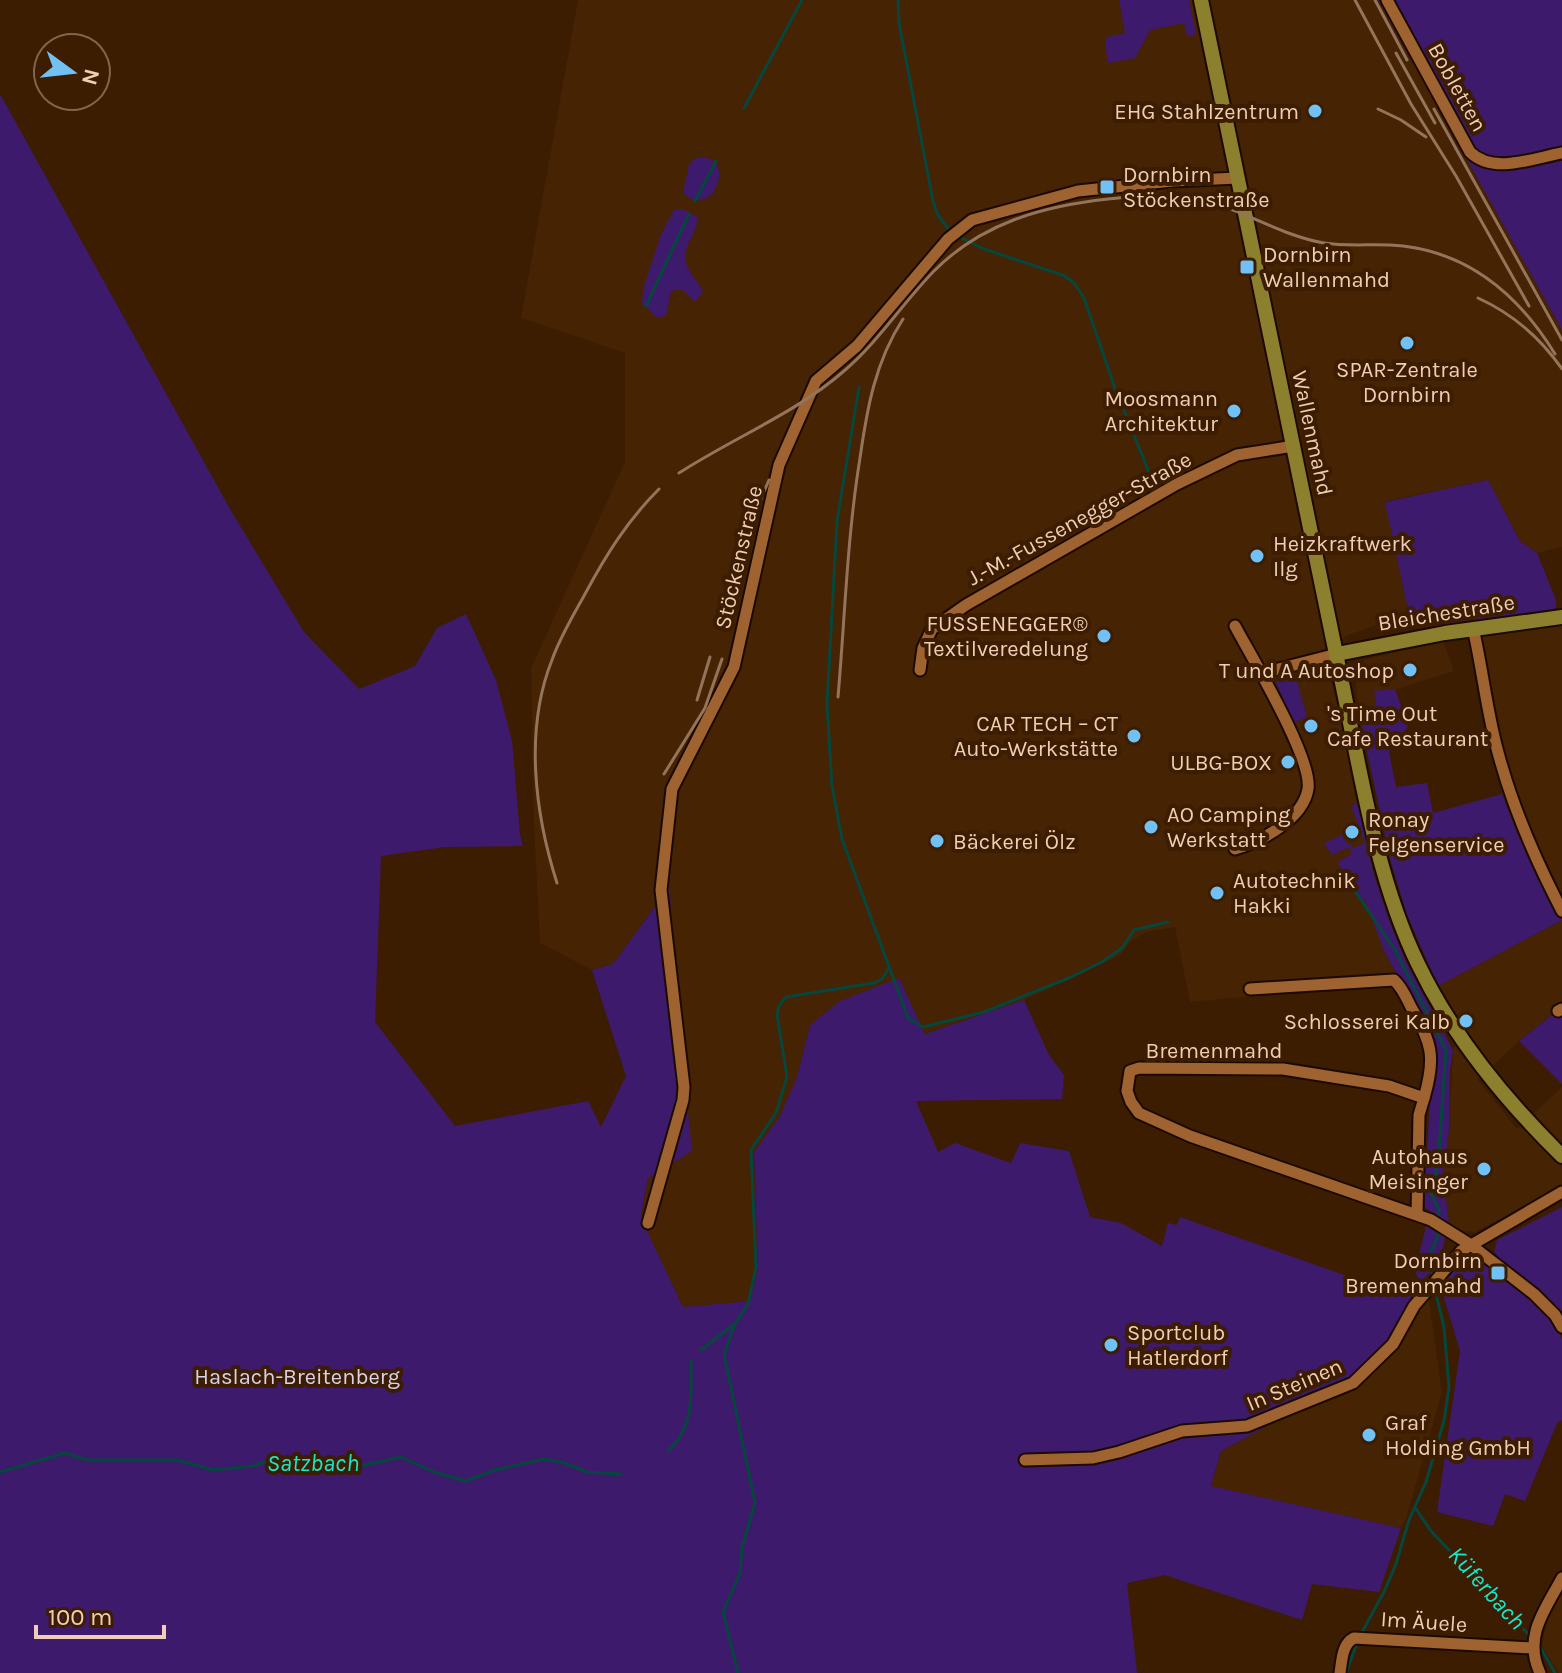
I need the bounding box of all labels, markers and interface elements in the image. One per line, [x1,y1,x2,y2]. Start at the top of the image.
north arrow [32,32,112,112]
street label: Bobletten [1422,39,1492,136]
text: N [76,66,105,88]
place label: EHG Stahlzentrum [1114,99,1299,125]
marker: EHG Stahlzentrum [1306,102,1324,120]
place label: Dornbirn Stöckenstraße [1123,162,1270,213]
marker: Dornbirn Stöckenstraße [1098,178,1116,196]
place label: Dornbirn Wallenmahd [1263,242,1390,293]
marker: Dornbirn Wallenmahd [1238,258,1256,276]
marker: SPAR-Zentrale Dornbirn [1398,334,1416,352]
place label: SPAR-Zentrale Dornbirn [1336,357,1478,408]
street label: Wallenmahd [1286,368,1338,498]
place label: Moosmann Architektur [1105,386,1218,437]
marker: Moosmann Architektur [1225,402,1243,420]
street label: J.-M.-Fussenegger-Straße [963,446,1196,591]
street label: Stöckenstraße [710,483,768,632]
place label: Heizkraftwerk Ilg [1273,531,1412,582]
marker: Heizkraftwerk Ilg [1248,547,1266,565]
street label: Bleichestraße [1376,589,1516,637]
place label: FUSSENEGGER® Textilveredelung [924,611,1089,662]
marker: FUSSENEGGER® Textilveredelung [1095,627,1113,645]
place label: T und A Autoshop [1219,658,1394,684]
marker: T und A Autoshop [1401,661,1419,679]
place label: 's Time Out Cafe Restaurant [1327,701,1488,752]
place label: CAR TECH – CT Auto-Werkstätte [954,711,1118,762]
marker: 's Time Out Cafe Restaurant [1302,717,1320,735]
marker: CAR TECH – CT Auto-Werkstätte [1125,727,1143,745]
place label: ULBG-BOX [1170,750,1272,776]
marker: ULBG-BOX [1279,753,1297,771]
place label: AO Camping Werkstatt [1167,802,1291,853]
place label: Ronay Felgenservice [1368,807,1504,858]
marker: AO Camping Werkstatt [1142,818,1160,836]
marker: Ronay Felgenservice [1343,823,1361,841]
place label: Bäckerei Ölz [953,829,1076,855]
marker: Bäckerei Ölz [928,832,946,850]
place label: Autotechnik Hakki [1233,868,1356,919]
marker: Autotechnik Hakki [1208,884,1226,902]
place label: Schlosserei Kalb [1284,1009,1450,1035]
marker: Schlosserei Kalb [1457,1012,1475,1030]
street label: Bremenmahd [1145,1038,1283,1064]
place label: Autohaus Meisinger [1368,1144,1468,1195]
marker: Autohaus Meisinger [1475,1160,1493,1178]
place label: Dornbirn Bremenmahd [1345,1248,1482,1299]
marker: Dornbirn Bremenmahd [1489,1264,1507,1282]
place label: Sportclub Hatlerdorf [1127,1320,1229,1371]
marker: Sportclub Hatlerdorf [1102,1336,1120,1354]
street label: In Steinen [1242,1353,1346,1417]
park label: Haslach-Breitenberg [194,1364,400,1390]
place label: Graf Holding GmbH [1385,1410,1531,1461]
marker: Graf Holding GmbH [1360,1426,1378,1444]
water label: Satzbach [267,1449,359,1477]
water label: Küferbach [1443,1541,1531,1635]
scale bar [36,1589,164,1639]
text: 100 m [48,1603,113,1631]
street label: Im Äuele [1380,1606,1468,1638]

